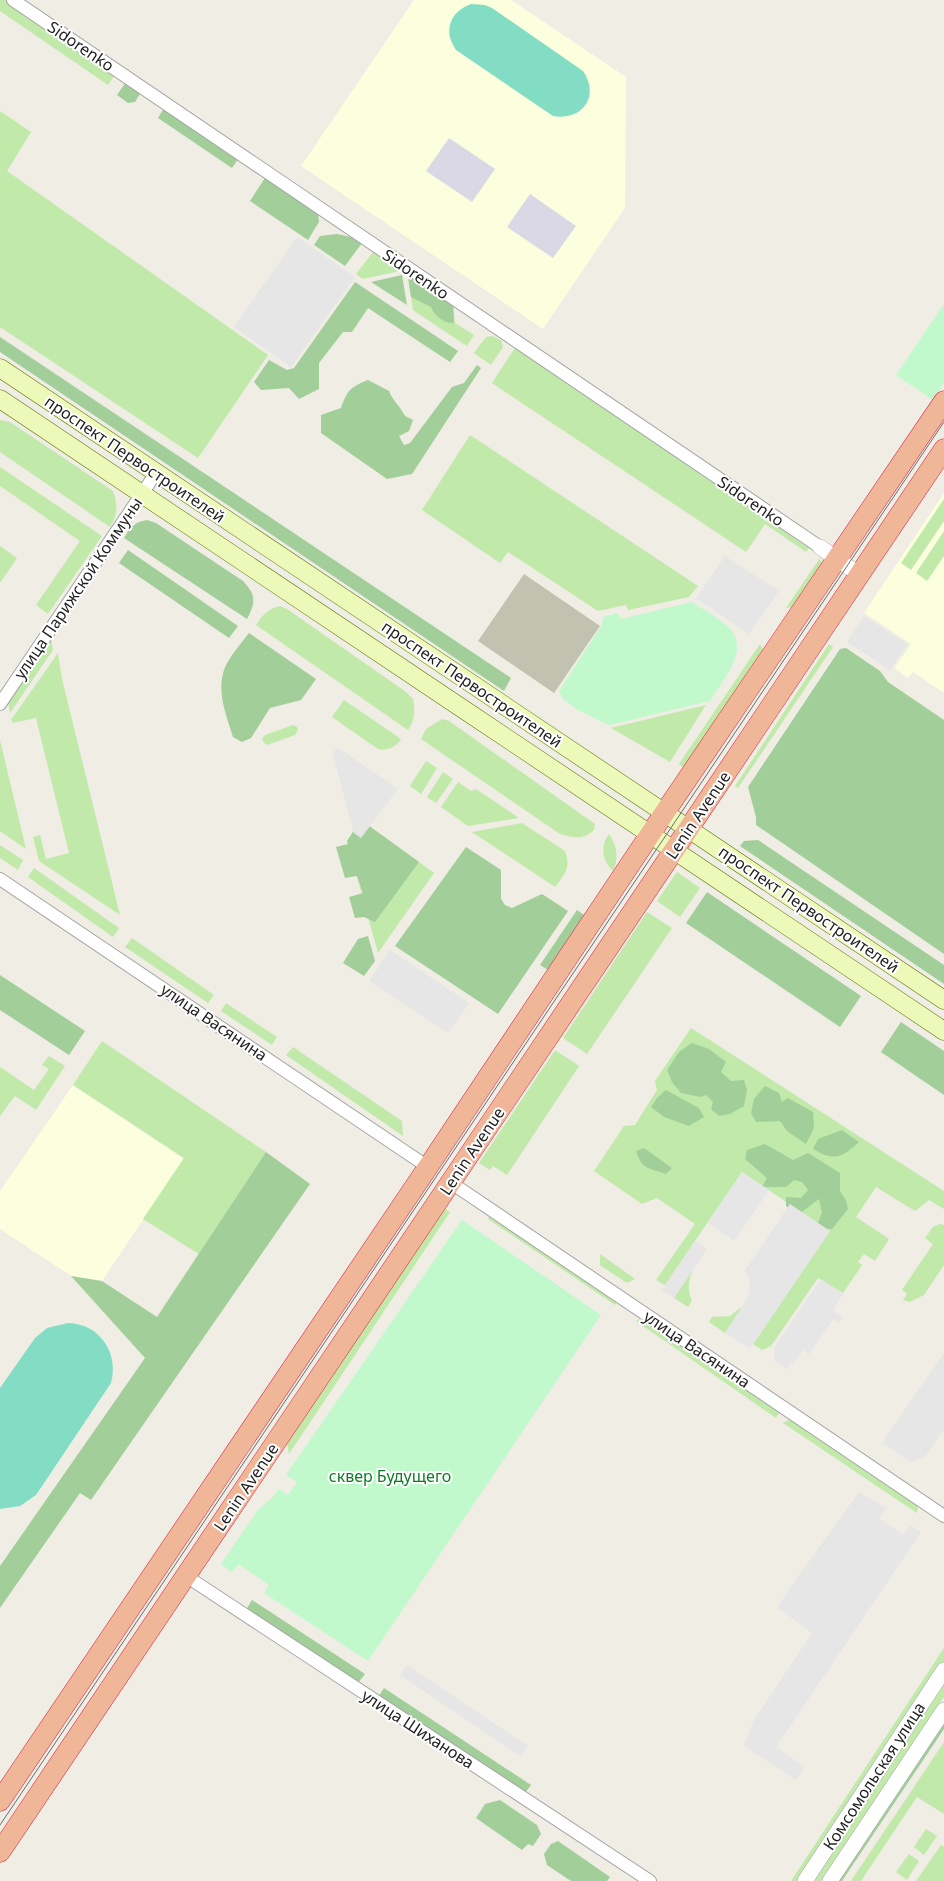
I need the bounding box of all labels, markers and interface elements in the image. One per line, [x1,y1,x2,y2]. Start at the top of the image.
street label: Sidorenko [43,16,119,76]
street label: Sidorenko [378,244,454,304]
street label: проспект Первостроителей [41,390,229,528]
street label: Sidorenko [713,471,789,531]
street label: улица Парижской Коммуны [9,493,147,683]
street label: проспект Первостроителей [378,615,566,753]
street label: Lenin Avenue [660,767,736,863]
street label: проспект Первостроителей [715,840,903,978]
street label: улица Васянина [156,978,272,1066]
street label: Lenin Avenue [434,1103,510,1199]
street label: улица Васянина [639,1305,755,1393]
street label: Lenin Avenue [208,1439,284,1535]
park label: сквер Будущего [329,1465,451,1487]
street label: улица Шиханова [357,1684,479,1774]
street label: Комсомольская улица [818,1698,930,1854]

